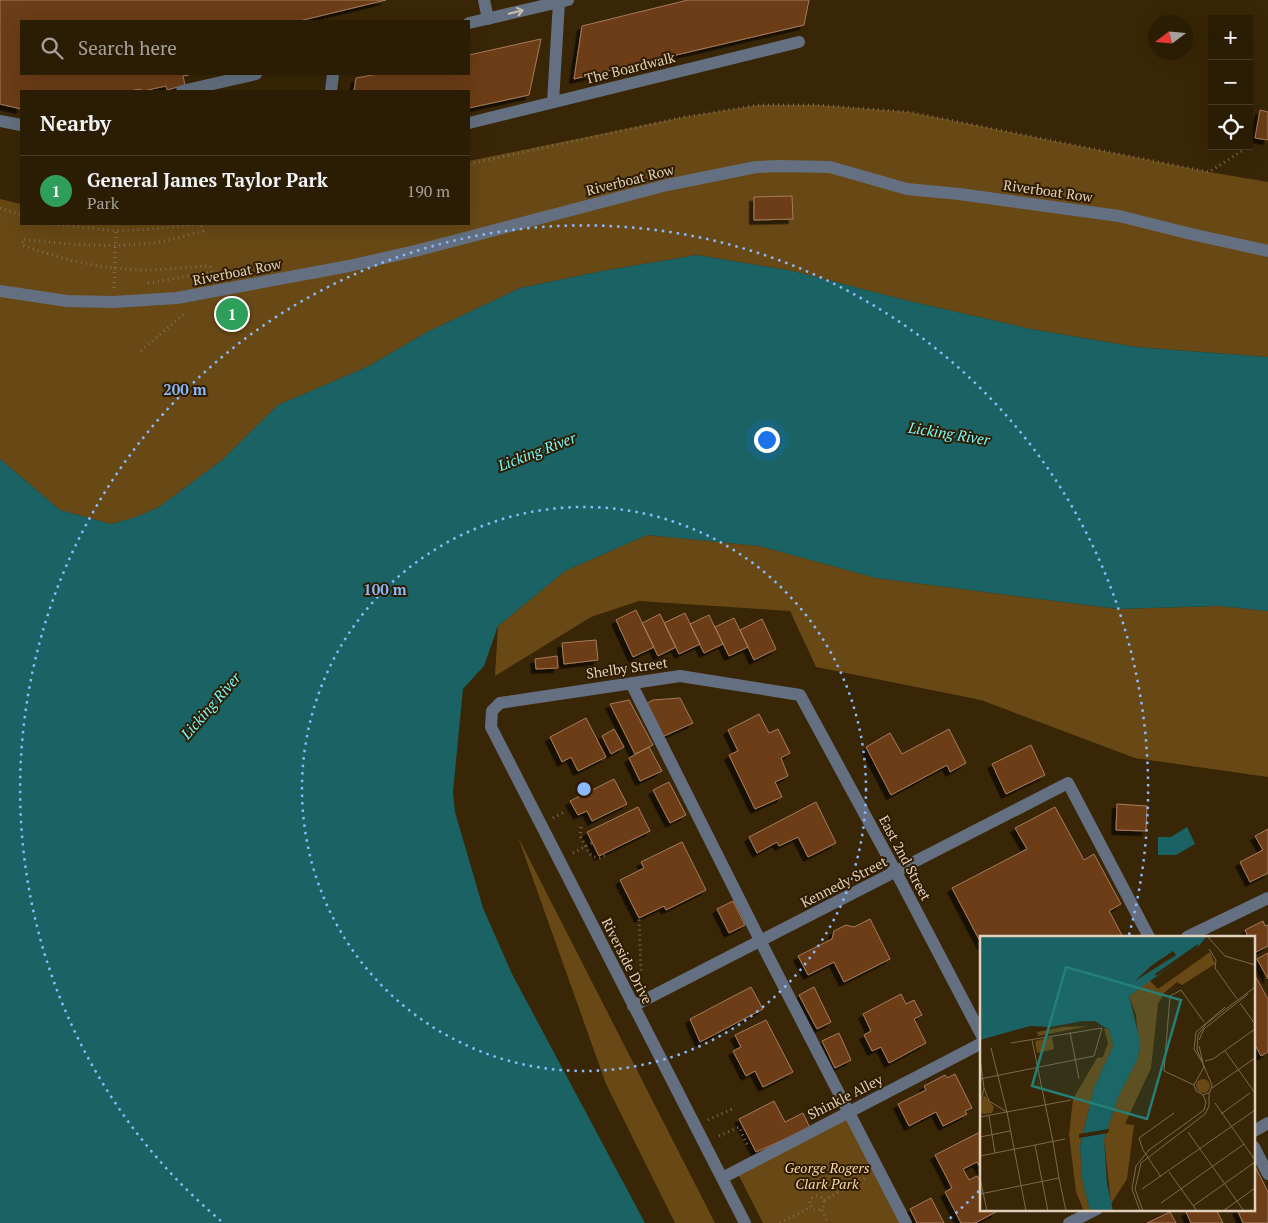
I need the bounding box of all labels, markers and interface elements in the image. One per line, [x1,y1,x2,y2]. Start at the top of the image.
one-way arrow [508,7,524,16]
north arrow [1148,15,1193,60]
map controls [1208,15,1253,150]
button: + [1208,15,1253,60]
search box [20,20,470,75]
icon: search [38,34,66,62]
text: Search here [78,35,177,60]
street label: The Boardwalk [583,47,678,88]
button: − [1208,60,1253,105]
button: locate [1208,105,1253,150]
text: Nearby [40,109,111,137]
street label: Riverboat Row [584,159,677,200]
text: General James Taylor Park [87,167,328,192]
street label: Riverboat Row [1002,175,1095,206]
text: 1 [51,180,61,202]
text: 190 m [407,180,450,202]
text: Park [87,192,119,214]
street label: Riverboat Row [191,253,284,289]
pin: 1 [216,295,248,333]
text: 200 m [163,379,207,399]
water label: Licking River [906,417,992,449]
water label: Licking River [494,427,580,475]
your location [754,427,780,453]
text: 100 m [363,579,407,599]
street label: Shelby Street [585,652,670,683]
water label: Licking River [175,667,245,744]
centre of rings [575,780,593,798]
street label: East 2nd Street [875,812,936,905]
street label: Kennedy Street [797,851,891,912]
street label: Riverside Drive [598,914,657,1007]
inset map [980,936,1256,1210]
street label: Shinkle Alley [804,1069,886,1124]
park label: George Rogers Clark Park [784,1158,870,1193]

